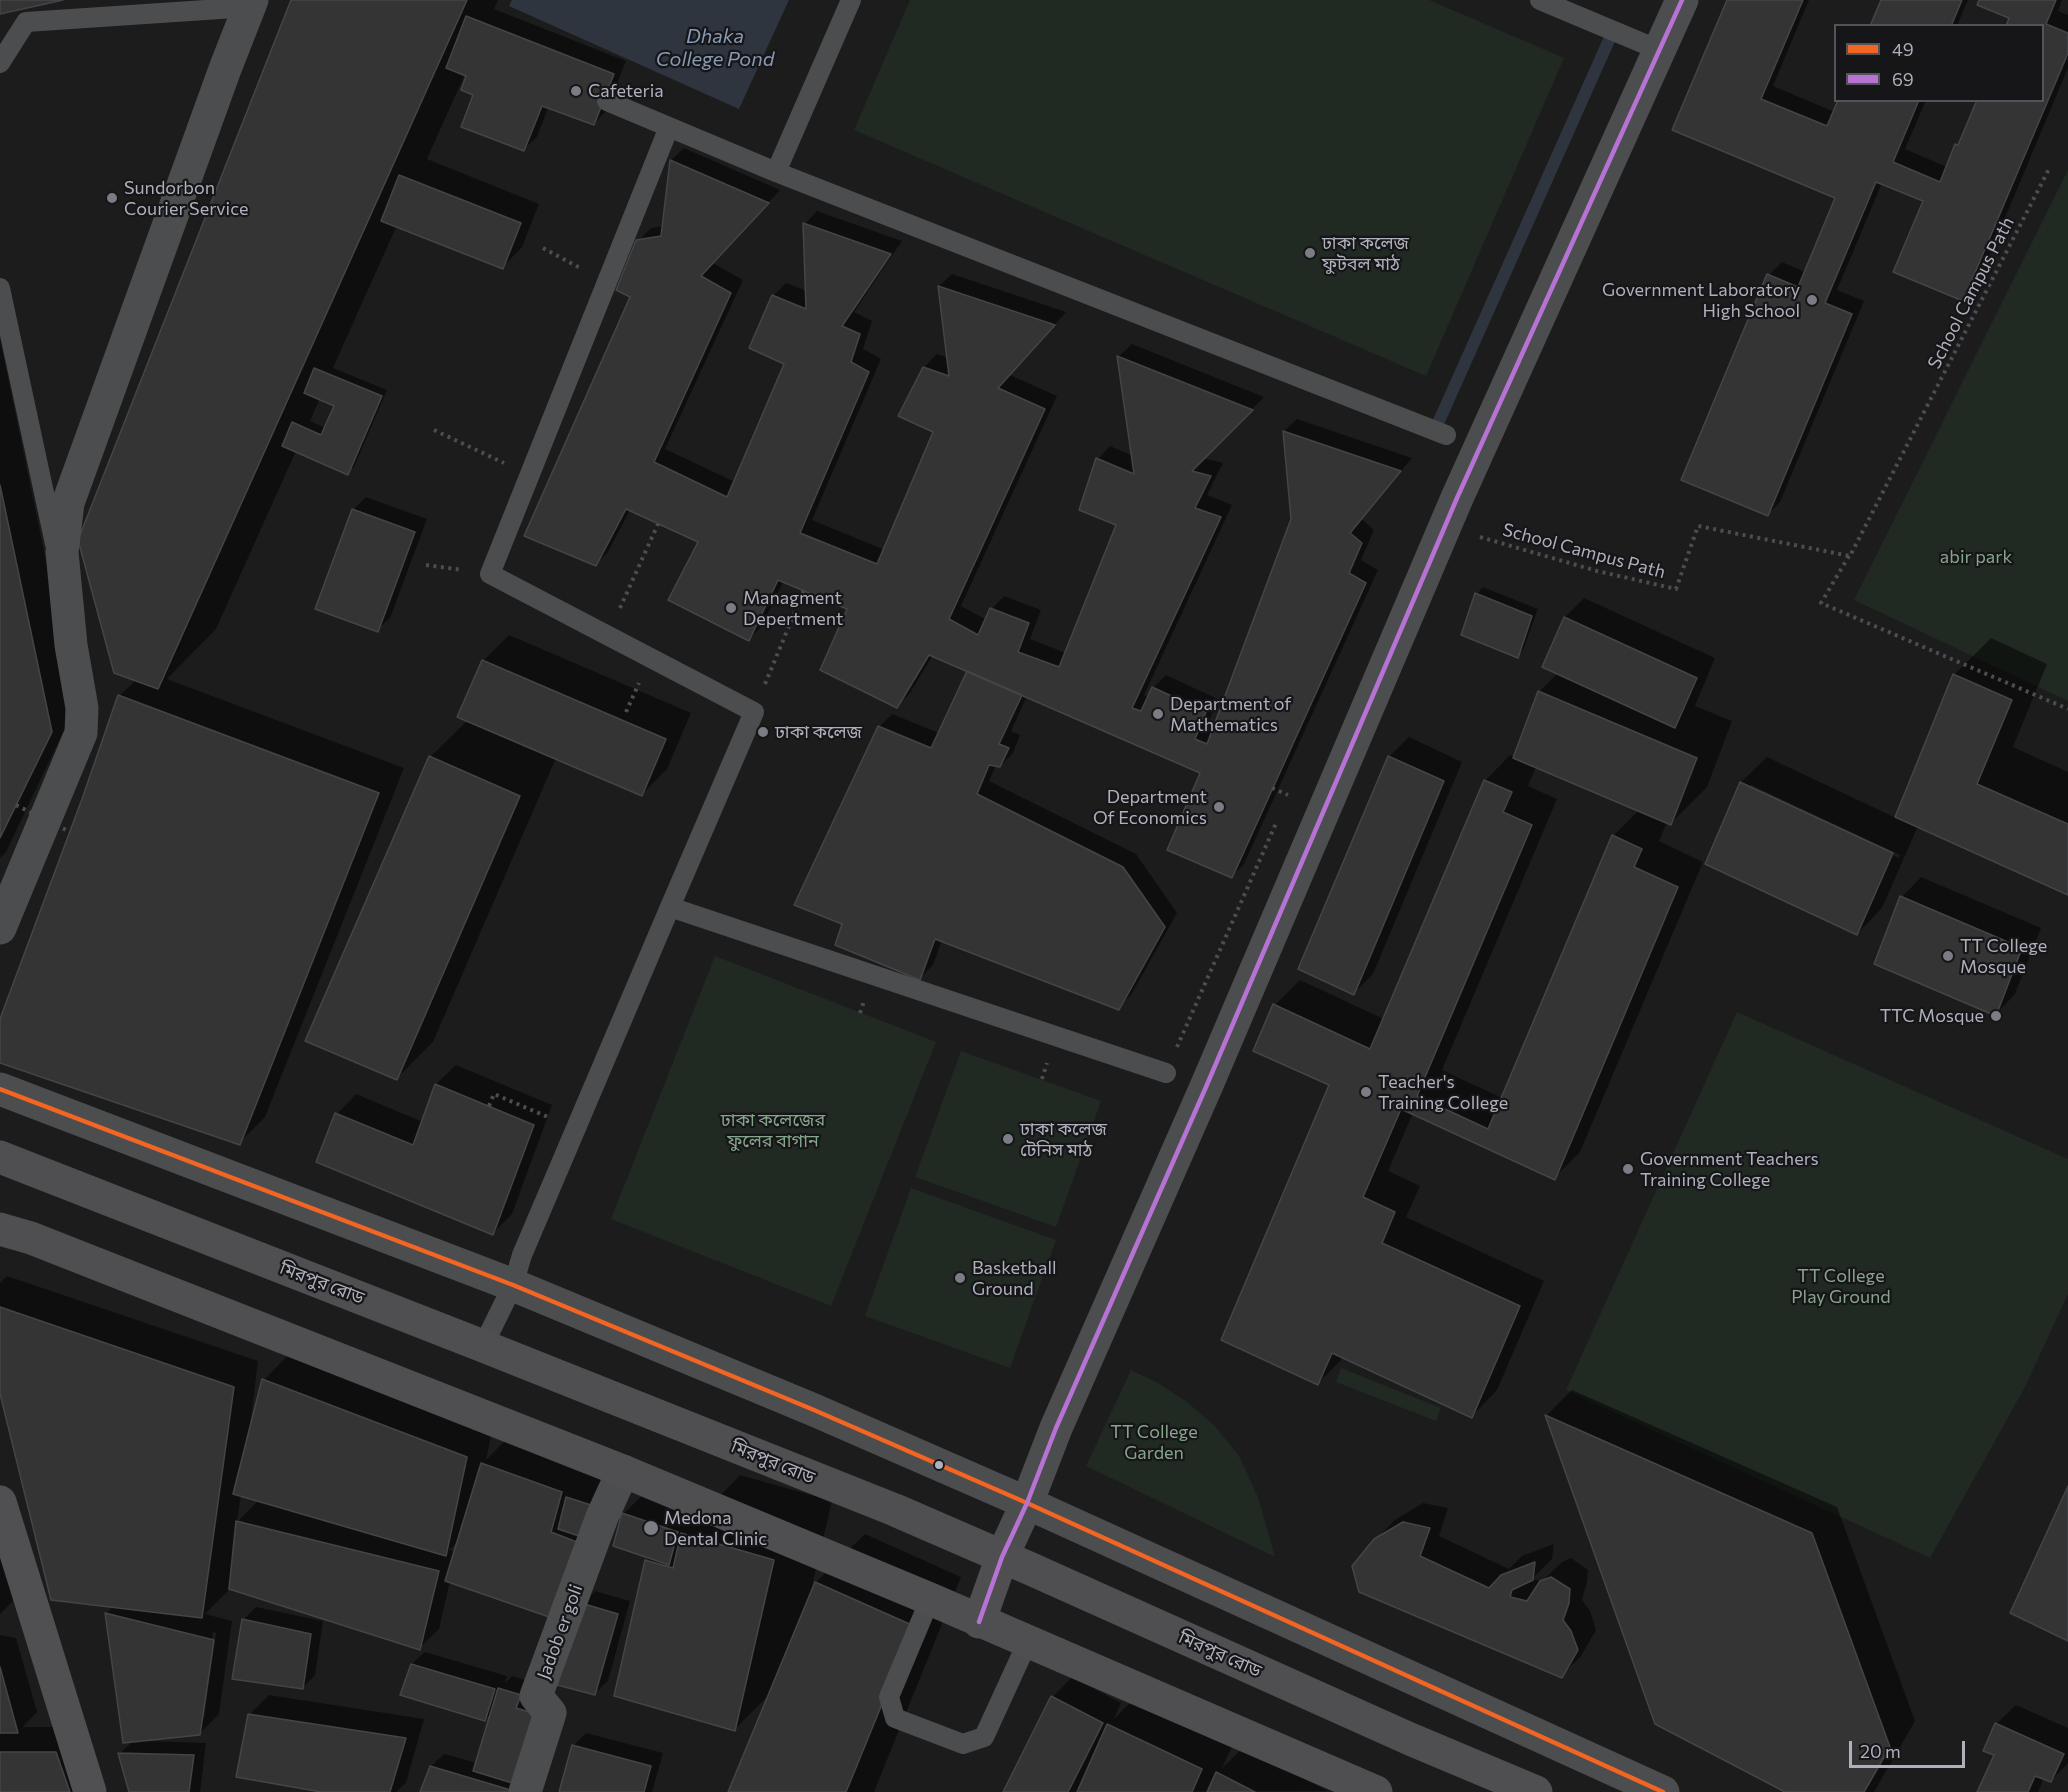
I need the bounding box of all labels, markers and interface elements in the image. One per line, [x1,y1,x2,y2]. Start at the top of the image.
water label: Dhaka College Pond [656,24,774,71]
legend [1834,24,2044,102]
text: 49 [1892,38,1914,60]
text: 69 [1892,68,1914,90]
place label: Cafeteria [588,80,664,102]
marker: Cafeteria [569,84,583,98]
place label: Sundorbon Courier Service [124,177,249,219]
marker: Sundorbon Courier Service [105,191,119,205]
street label: School Campus Path [1923,213,2019,373]
place label: ঢাকা কলেজ ফুটবল মাঠ [1322,232,1409,274]
marker: ঢাকা কলেজ ফুটবল মাঠ [1303,246,1317,260]
place label: Government Laboratory High School [1602,279,1800,322]
marker: Government Laboratory High School [1805,293,1819,307]
street label: School Campus Path [1500,519,1668,583]
park label: abir park [1940,546,2012,568]
place label: Managment Depertment [743,587,843,630]
marker: Managment Depertment [724,601,738,615]
place label: Department of Mathematics [1170,693,1291,736]
marker: Department of Mathematics [1151,707,1165,721]
place label: ঢাকা কলেজ [775,721,862,743]
marker: ঢাকা কলেজ [756,725,770,739]
place label: Department Of Economics [1093,786,1207,828]
marker: Department Of Economics [1212,800,1226,814]
place label: TT College Mosque [1960,935,2047,978]
marker: TT College Mosque [1941,949,1955,963]
place label: TTC Mosque [1880,1005,1984,1027]
marker: TTC Mosque [1989,1009,2003,1023]
place label: Teacher's Training College [1378,1071,1508,1114]
marker: Teacher's Training College [1359,1085,1373,1099]
park label: ঢাকা কলেজের ফুলের বাগান [721,1109,825,1152]
place label: ঢাকা কলেজ টেনিস মাঠ [1020,1118,1107,1160]
marker: ঢাকা কলেজ টেনিস মাঠ [1001,1132,1015,1146]
place label: Government Teachers Training College [1640,1148,1819,1190]
marker: Government Teachers Training College [1621,1162,1635,1176]
street label: মিরপুর রোড [277,1257,367,1309]
place label: Basketball Ground [972,1257,1057,1300]
park label: TT College Play Ground [1791,1265,1891,1308]
marker: Basketball Ground [953,1271,967,1285]
park label: TT College Garden [1110,1421,1198,1464]
street label: মিরপুর রোড [728,1435,818,1489]
unlabelled marker [933,1459,945,1471]
place label: Medona Dental Clinic [664,1507,767,1550]
marker: Medona Dental Clinic [642,1519,660,1537]
street label: Jadob er goli [533,1582,587,1682]
street label: মিরপুর রোড [1175,1626,1265,1682]
scale bar [1852,1729,1968,1767]
text: 20 m [1860,1740,1901,1762]

